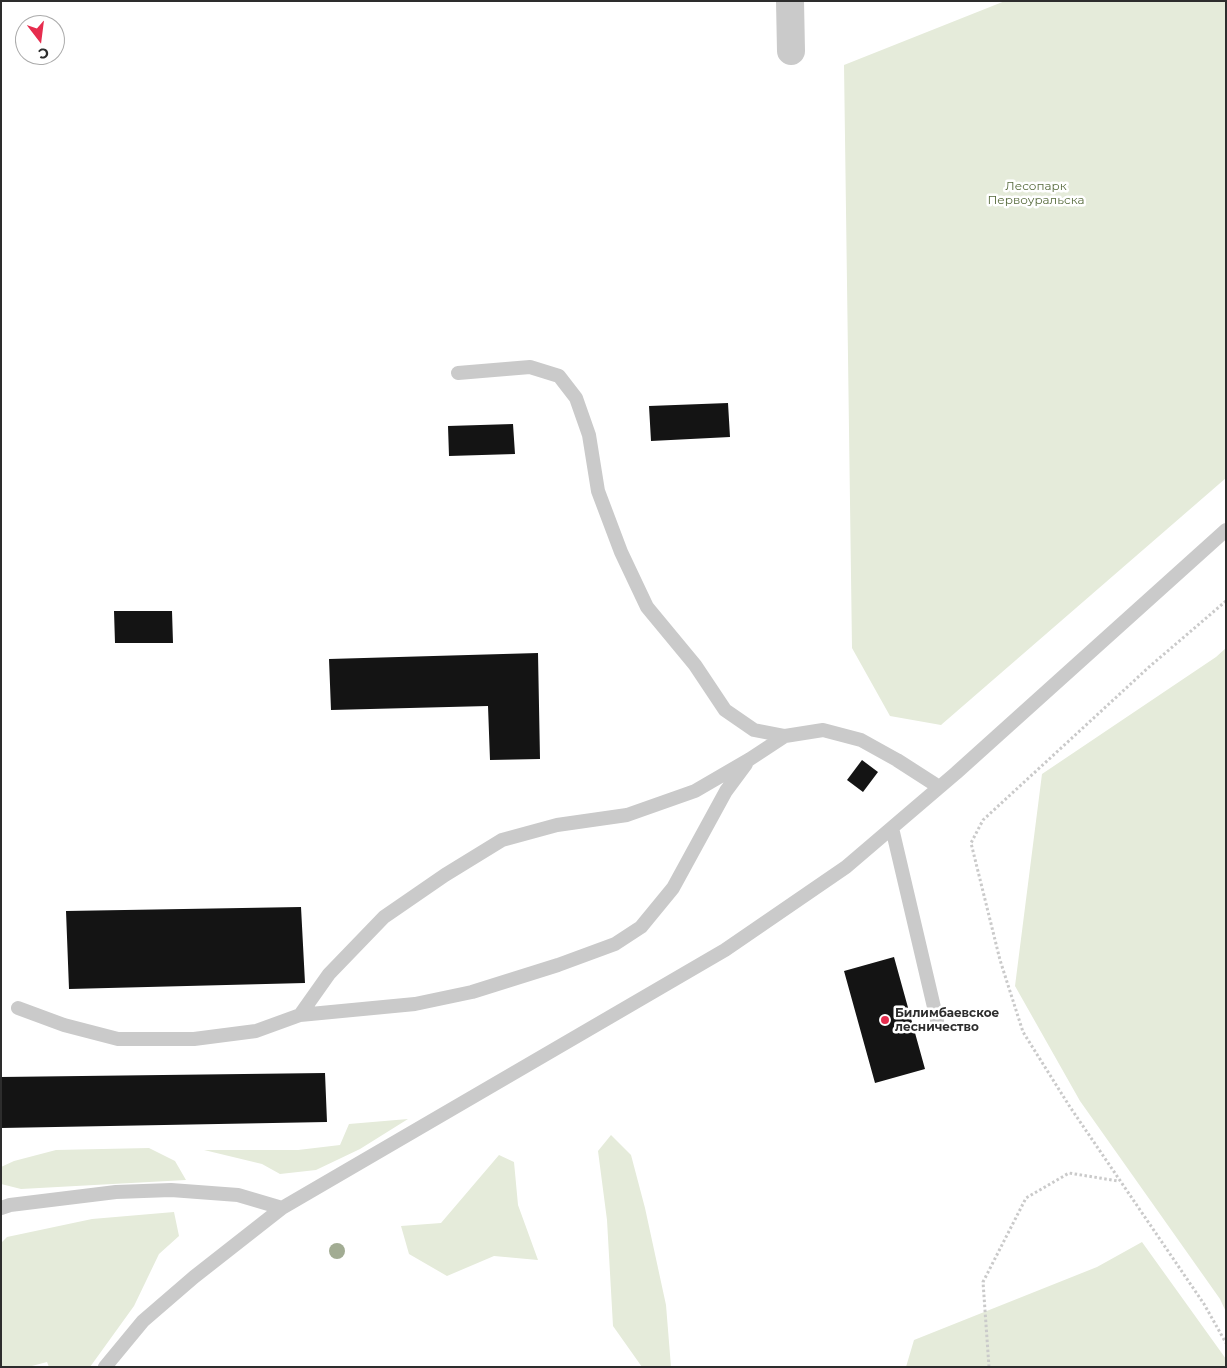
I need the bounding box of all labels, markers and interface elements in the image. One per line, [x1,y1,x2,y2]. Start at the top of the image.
north arrow [15,15,65,65]
text: С [36,44,51,64]
park label: Лесопарк Первоуральска [987,179,1085,207]
place label: Билимбаевское лесничество [895,1006,999,1034]
marker: Билимбаевское лесничество [879,1014,891,1026]

